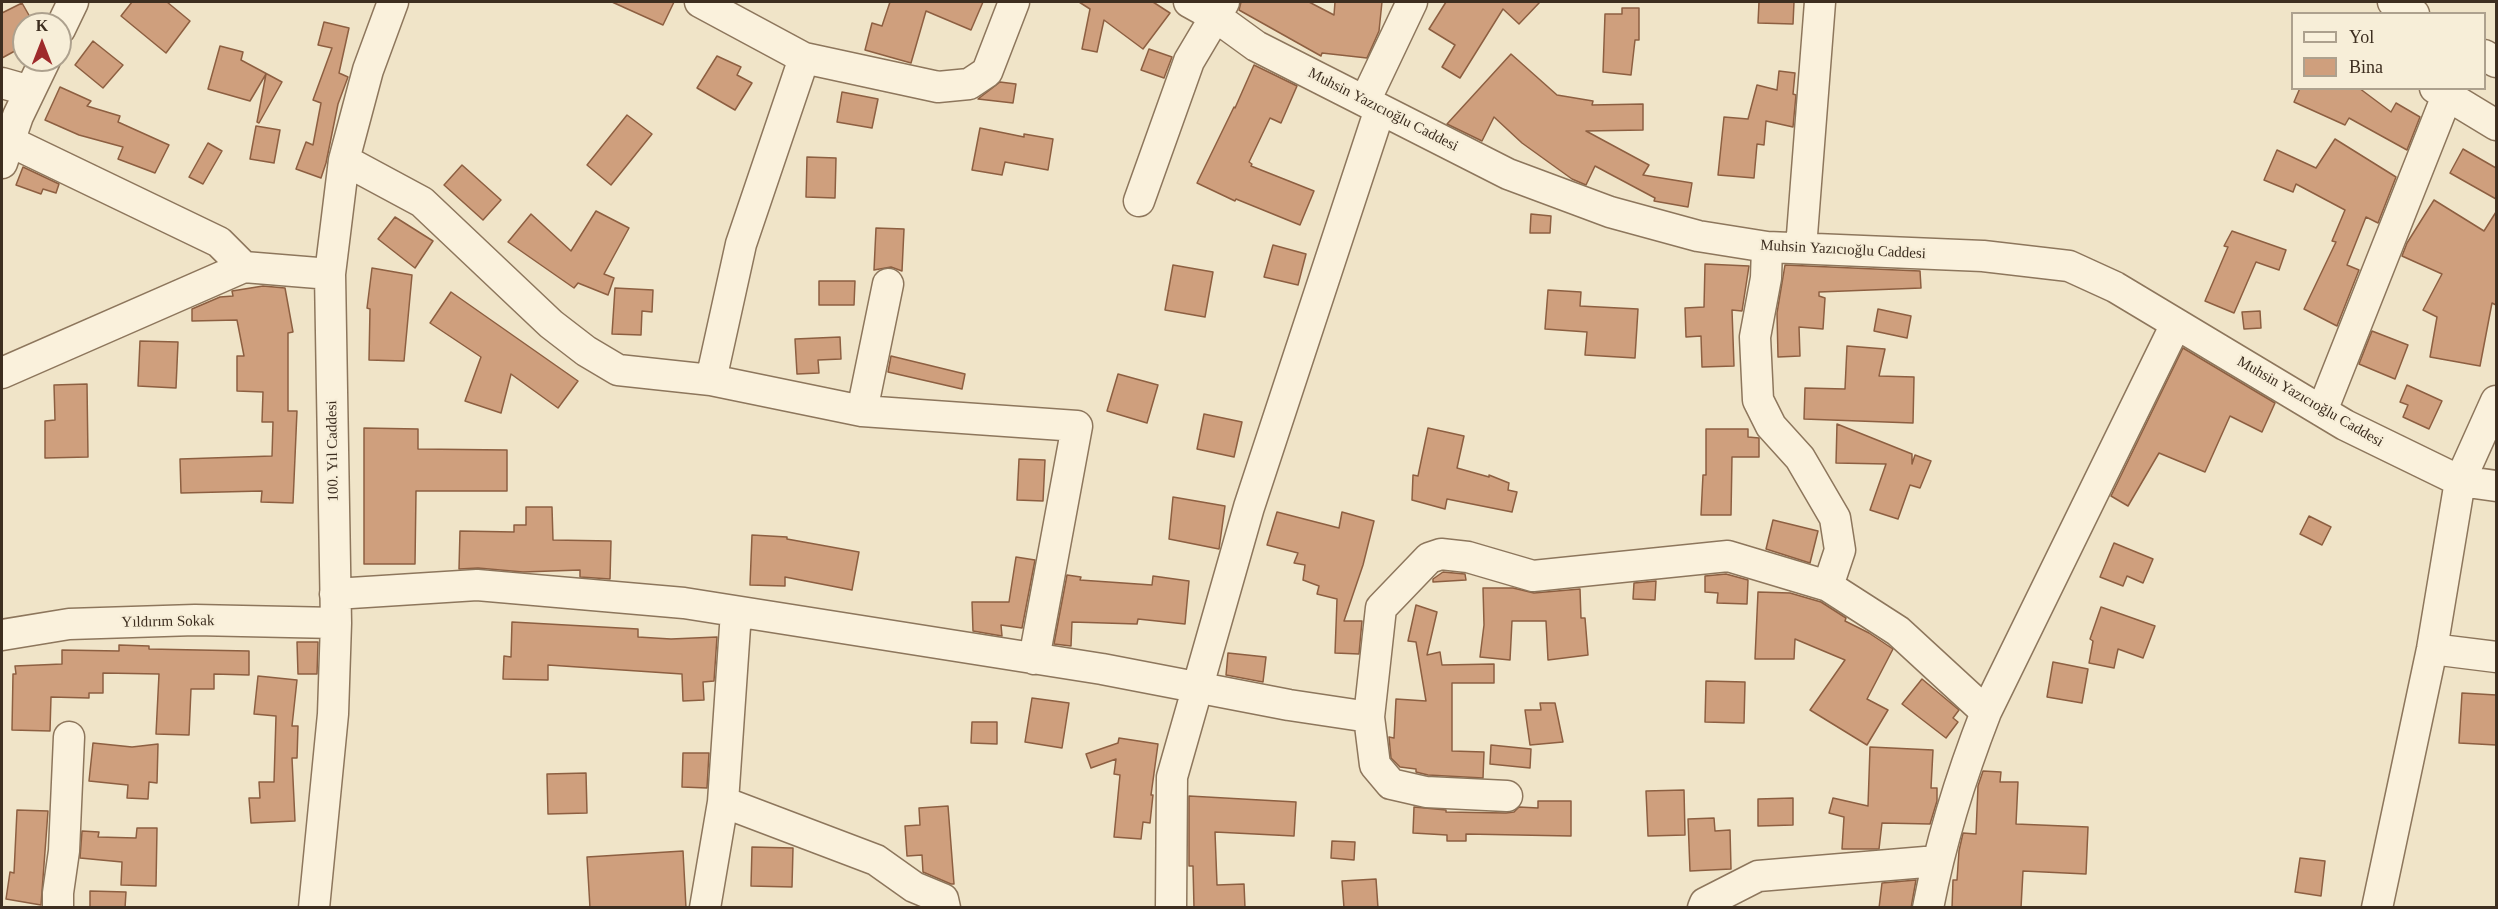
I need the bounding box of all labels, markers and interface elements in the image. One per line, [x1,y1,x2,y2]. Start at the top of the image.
north arrow [12,12,72,72]
legend [2291,12,2486,90]
text: K [36,17,48,34]
text: Yol [2349,27,2374,47]
text: Bina [2349,57,2383,77]
street label: Muhsin Yazıcıoğlu Caddesi [1305,64,1461,156]
street label: Muhsin Yazıcıoğlu Caddesi [1760,237,1926,263]
street label: Muhsin Yazıcıoğlu Caddesi [2234,353,2386,451]
street label: 100. Yıl Caddesi [323,400,343,502]
street label: Yıldırım Sokak [121,612,215,632]

